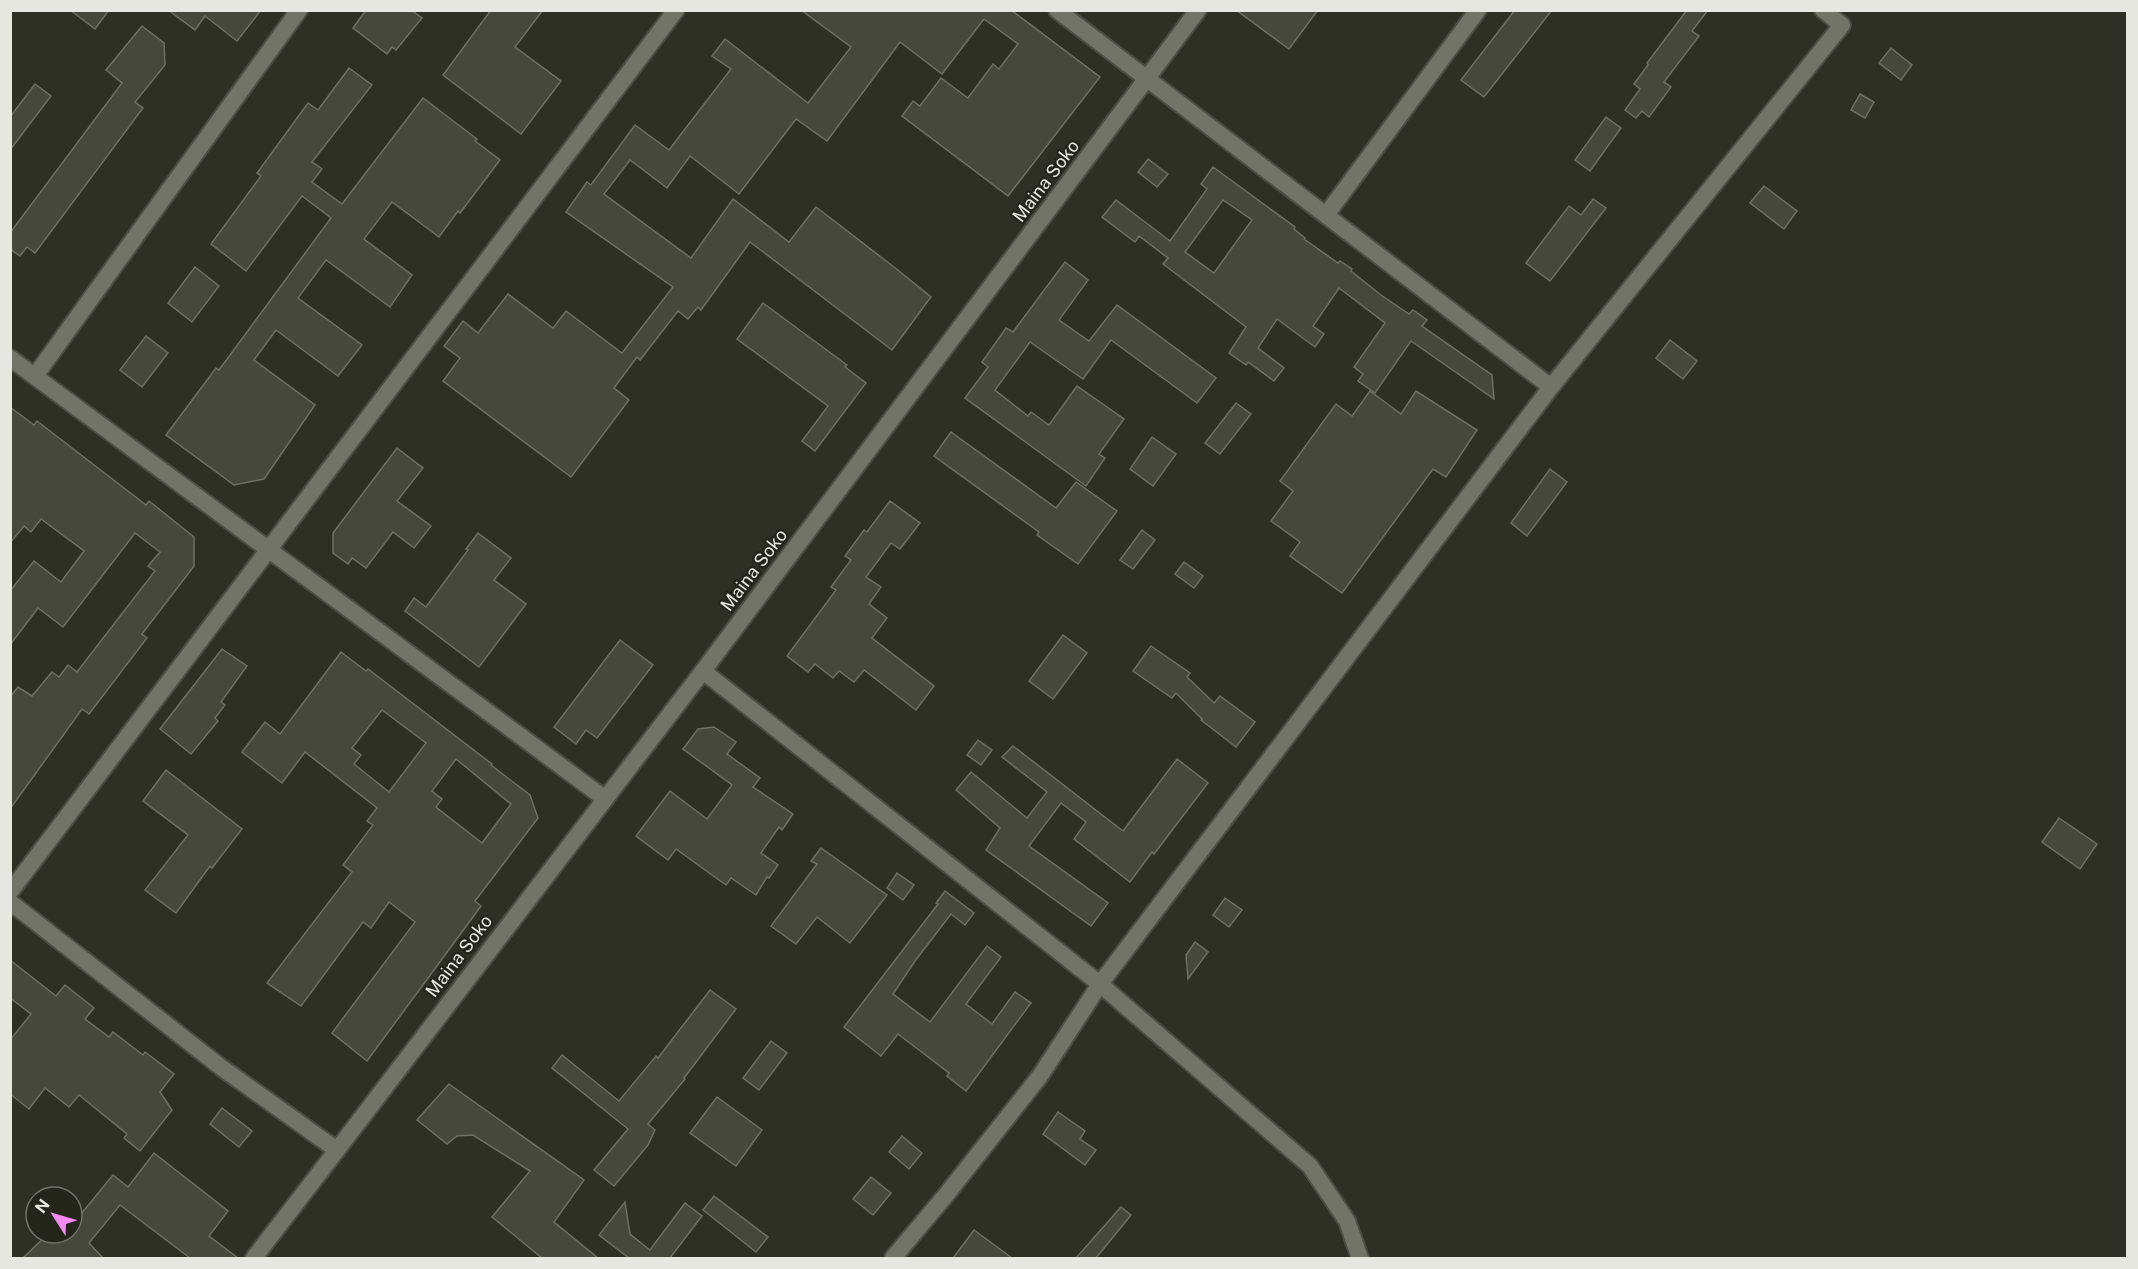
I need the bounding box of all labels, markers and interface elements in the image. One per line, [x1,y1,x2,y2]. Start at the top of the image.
street label: Maina Soko [1008,136,1083,226]
street label: Maina Soko [716,525,791,615]
street label: Maina Soko [421,911,496,1001]
north arrow [24,1185,84,1245]
text: N [31,1196,54,1217]

